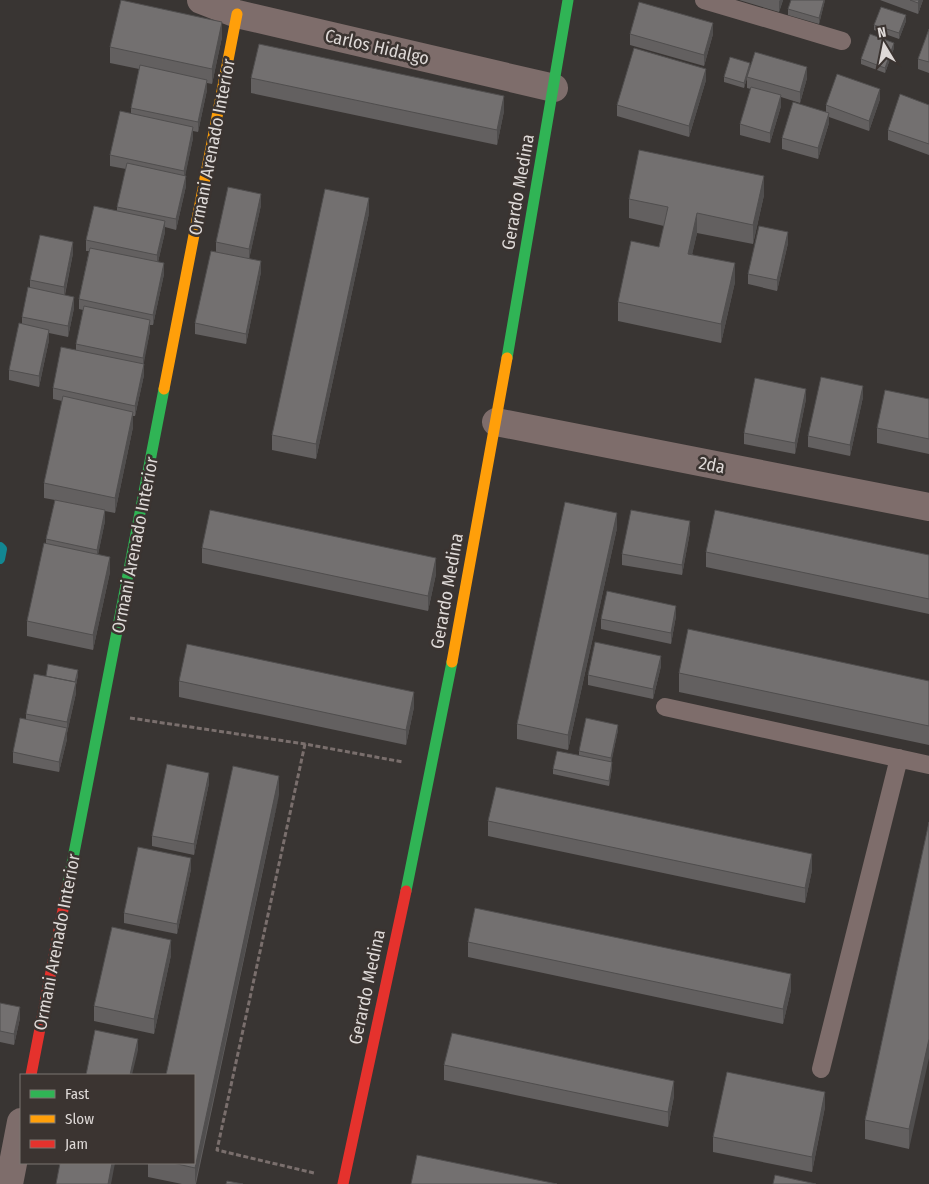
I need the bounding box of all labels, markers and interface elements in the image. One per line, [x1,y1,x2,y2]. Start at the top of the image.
north arrow [859,20,909,70]
street label: Carlos Hidalgo [323,24,431,70]
text: N [876,24,887,42]
street label: Ormani Arenado Interior [184,56,240,237]
street label: Gerardo Medina [497,132,539,252]
street label: 2da [697,452,727,478]
street label: Ormani Arenado Interior [107,454,163,635]
street label: Gerardo Medina [426,531,468,651]
street label: Ormani Arenado Interior [29,851,85,1032]
street label: Gerardo Medina [344,927,390,1047]
legend [20,1074,195,1164]
text: Fast [65,1085,89,1103]
text: Slow [65,1110,94,1128]
text: Jam [65,1135,88,1153]

